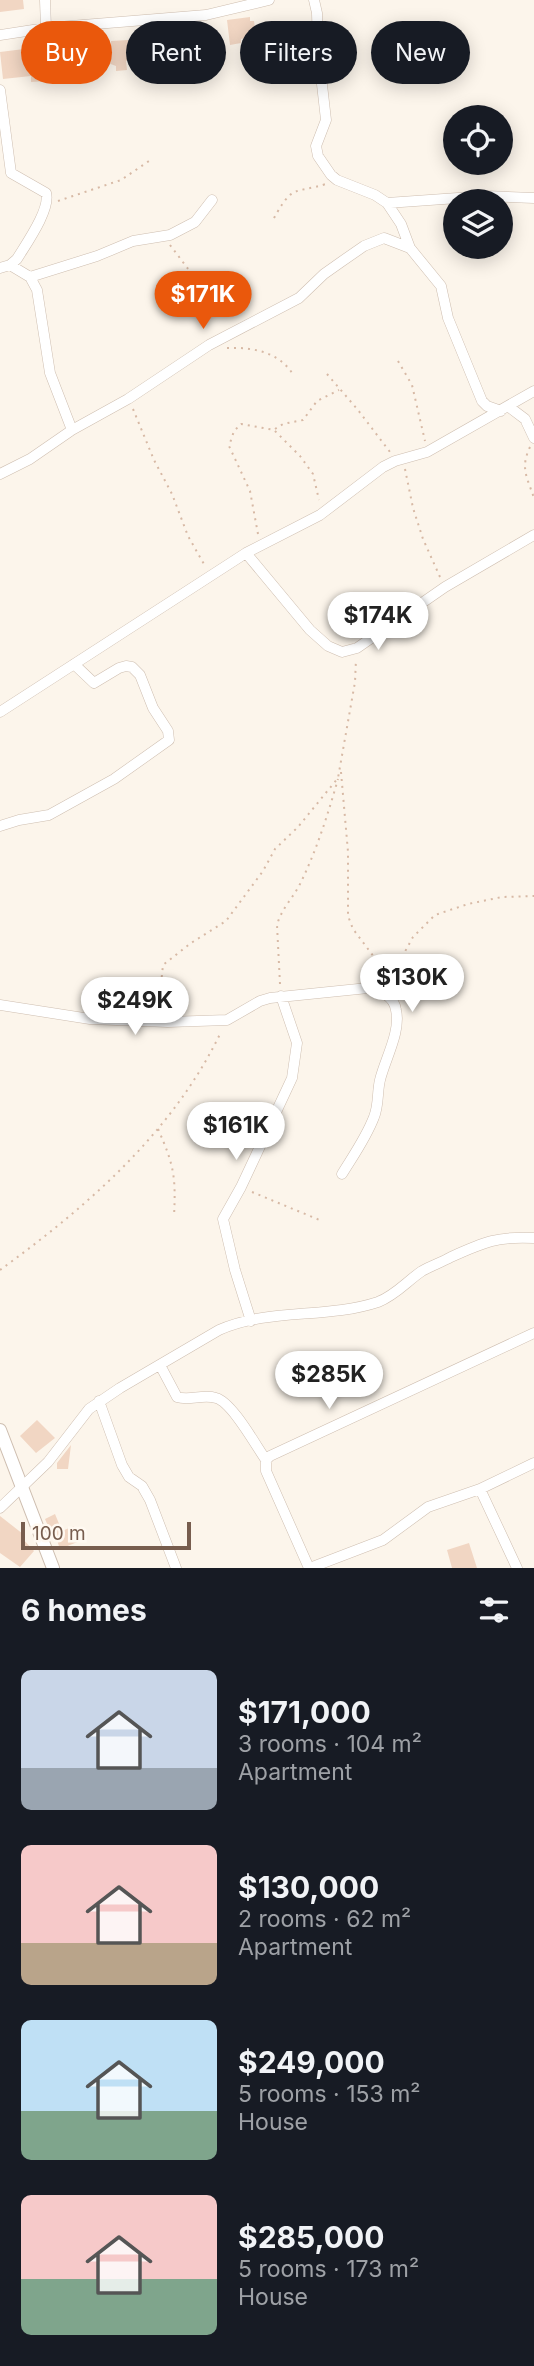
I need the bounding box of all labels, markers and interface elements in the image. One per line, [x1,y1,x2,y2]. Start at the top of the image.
chip: Buy [21,21,112,84]
chip: Rent [126,21,226,84]
chip: Filters [240,21,357,84]
chip: New [371,21,470,84]
map controls [443,105,513,259]
button: locate [443,105,513,175]
button: layers [443,189,513,259]
pin: $171K [154,272,252,331]
text: $171K [171,280,235,308]
pin: $174K [329,592,427,652]
text: $174K [343,601,413,629]
pin: $130K [363,954,461,1014]
text: $130K [376,963,448,991]
pin: $249K [86,978,184,1037]
text: $249K [97,986,173,1014]
pin: $161K [187,1102,285,1162]
text: $161K [203,1111,269,1139]
pin: $285K [280,1352,378,1411]
text: $285K [291,1360,367,1388]
scale bar [21,1519,191,1551]
text: 100 m [32,1522,86,1545]
icon: filters [475,1591,513,1629]
text: 6 homes [21,1592,147,1628]
text: $171,000 [238,1694,371,1730]
icon: home [77,1698,161,1782]
text: 3 rooms · 104 m² [238,1730,422,1758]
text: Apartment [238,1758,352,1786]
text: $130,000 [238,1869,379,1905]
icon: home [77,1873,161,1957]
text: 2 rooms · 62 m² [238,1905,411,1933]
text: Apartment [238,1933,352,1961]
text: $249,000 [238,2044,385,2080]
icon: home [77,2048,161,2132]
text: 5 rooms · 153 m² [238,2080,420,2108]
text: House [238,2108,308,2136]
text: $285,000 [238,2219,384,2255]
icon: home [77,2223,161,2307]
text: 5 rooms · 173 m² [238,2255,419,2283]
text: House [238,2283,308,2311]

